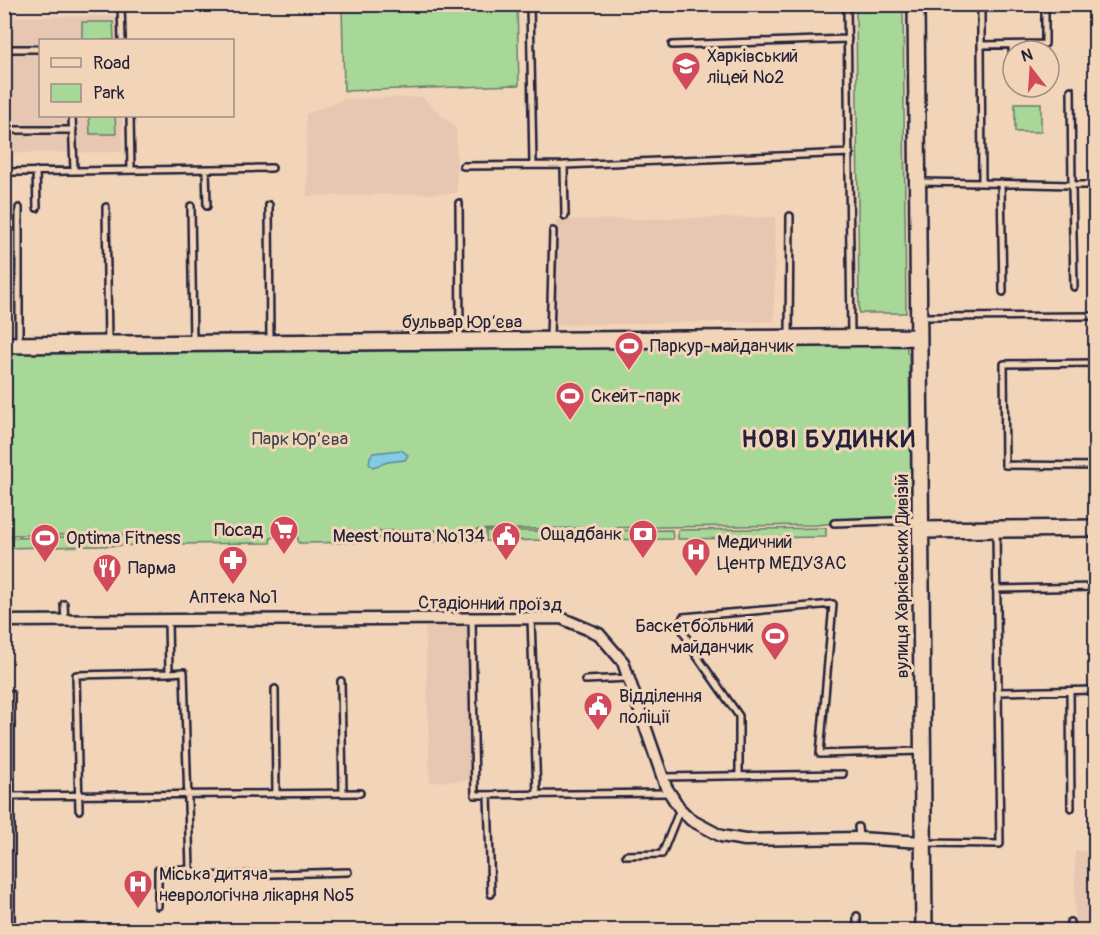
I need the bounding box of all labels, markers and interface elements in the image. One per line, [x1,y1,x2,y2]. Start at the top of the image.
legend [39,39,234,117]
north arrow [1001,39,1061,99]
text: N [1019,44,1035,67]
place label: Харківський ліцей №2 [707,45,798,89]
school or university icon: Харківський ліцей №2 [670,50,702,92]
text: Road [93,52,130,75]
text: Park [93,82,125,105]
street label: бульвар Юрʼєва [402,311,522,334]
sports icon: Паркур-майданчик [613,330,645,372]
place label: Паркур-майданчик [650,335,794,358]
sports icon: Скейт-парк [554,380,586,422]
place label: Скейт-парк [591,385,681,408]
district label: НОВІ БУДИНКИ [742,425,916,454]
park label: Парк Юр’єва [252,428,348,451]
street label: вулиця Харківських Дивізій [891,474,914,678]
supermarket icon: Посад [268,514,300,556]
bank icon: Ощадбанк [627,518,659,560]
place label: Посад [214,519,263,542]
public building icon: Meest пошта №134 [490,520,522,562]
sports icon: Optima Fitness [29,522,61,564]
place label: Ощадбанк [540,523,622,546]
place label: Meest пошта №134 [333,525,486,548]
place label: Optima Fitness [66,527,181,550]
place label: Медичний Центр МЕДУЗАС [717,531,847,575]
hospital icon: Медичний Центр МЕДУЗАС [680,536,712,578]
pharmacy icon: Аптека №1 [217,544,249,586]
restaurant icon: Парма [91,552,123,594]
place label: Парма [128,557,176,580]
place label: Аптека №1 [188,586,278,609]
street label: Стадіонний проїзд [418,591,562,617]
place label: Баскетбольний майданчик [635,615,754,659]
sports icon: Баскетбольний майданчик [759,620,791,662]
place label: Відділення поліції [619,685,702,729]
public building icon: Відділення поліції [582,690,614,732]
place label: Міська дитяча неврологічна лікарня №5 [159,863,354,907]
hospital icon: Міська дитяча неврологічна лікарня №5 [122,868,154,910]

